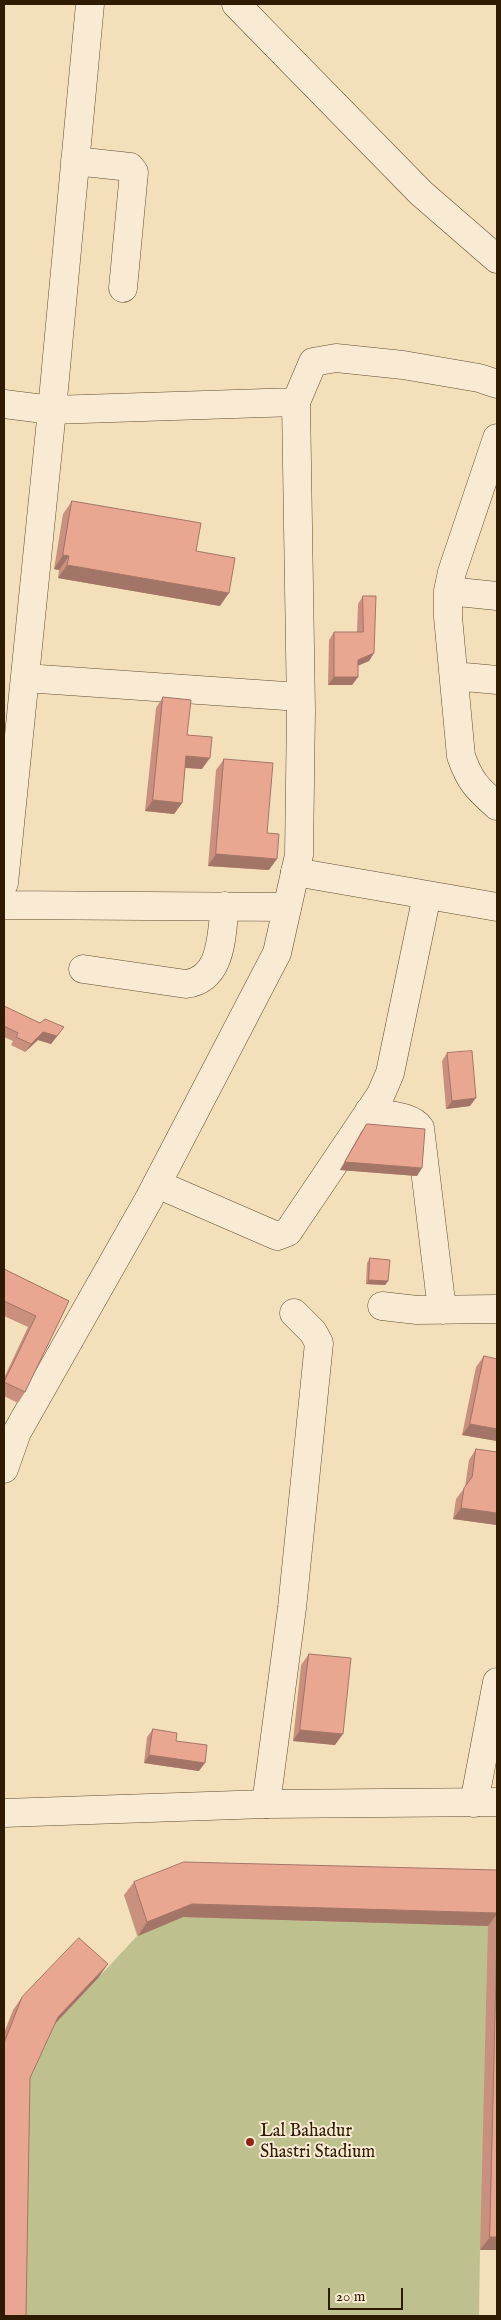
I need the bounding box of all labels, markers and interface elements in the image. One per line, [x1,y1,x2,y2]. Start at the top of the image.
place label: Lal Bahadur Shastri Stadium [260,2121,375,2164]
marker: Lal Bahadur Shastri Stadium [244,2136,256,2148]
scale bar [331,2278,406,2310]
text: 20 m [336,2287,365,2306]

